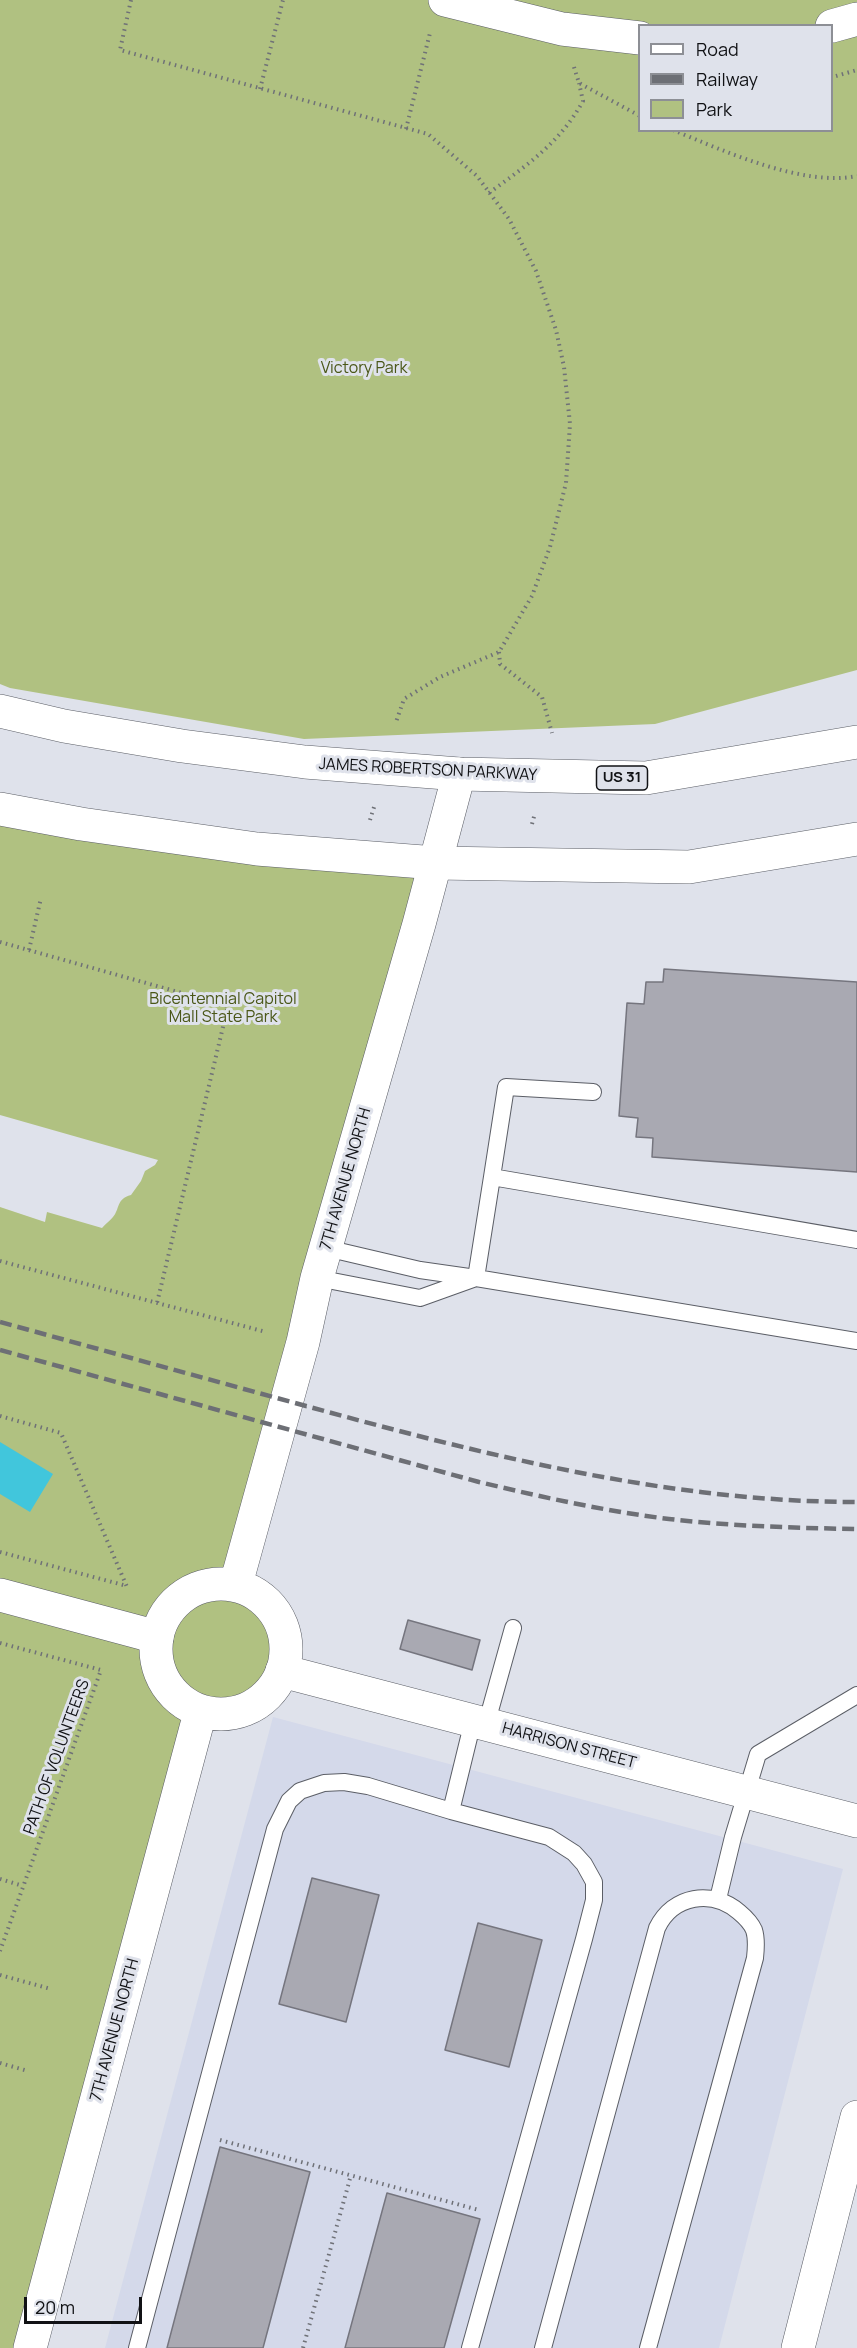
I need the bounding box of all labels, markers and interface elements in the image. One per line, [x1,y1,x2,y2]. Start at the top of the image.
legend [638,24,833,132]
text: Road [696,37,739,61]
text: Railway [696,67,758,91]
text: Park [696,97,732,121]
park label: Victory Park [321,359,407,379]
street label: JAMES ROBERTSON PARKWAY [318,755,538,785]
road number: US 31 [596,766,648,790]
park label: Bicentennial Capitol Mall State Park [149,990,297,1028]
street label: 7TH AVENUE NORTH [316,1106,376,1252]
street label: PATH OF VOLUNTEERS [20,1677,94,1837]
street label: HARRISON STREET [500,1719,638,1773]
street label: 7TH AVENUE NORTH [87,1956,143,2104]
scale bar [27,2285,146,2323]
text: 20 m [35,2295,75,2319]

